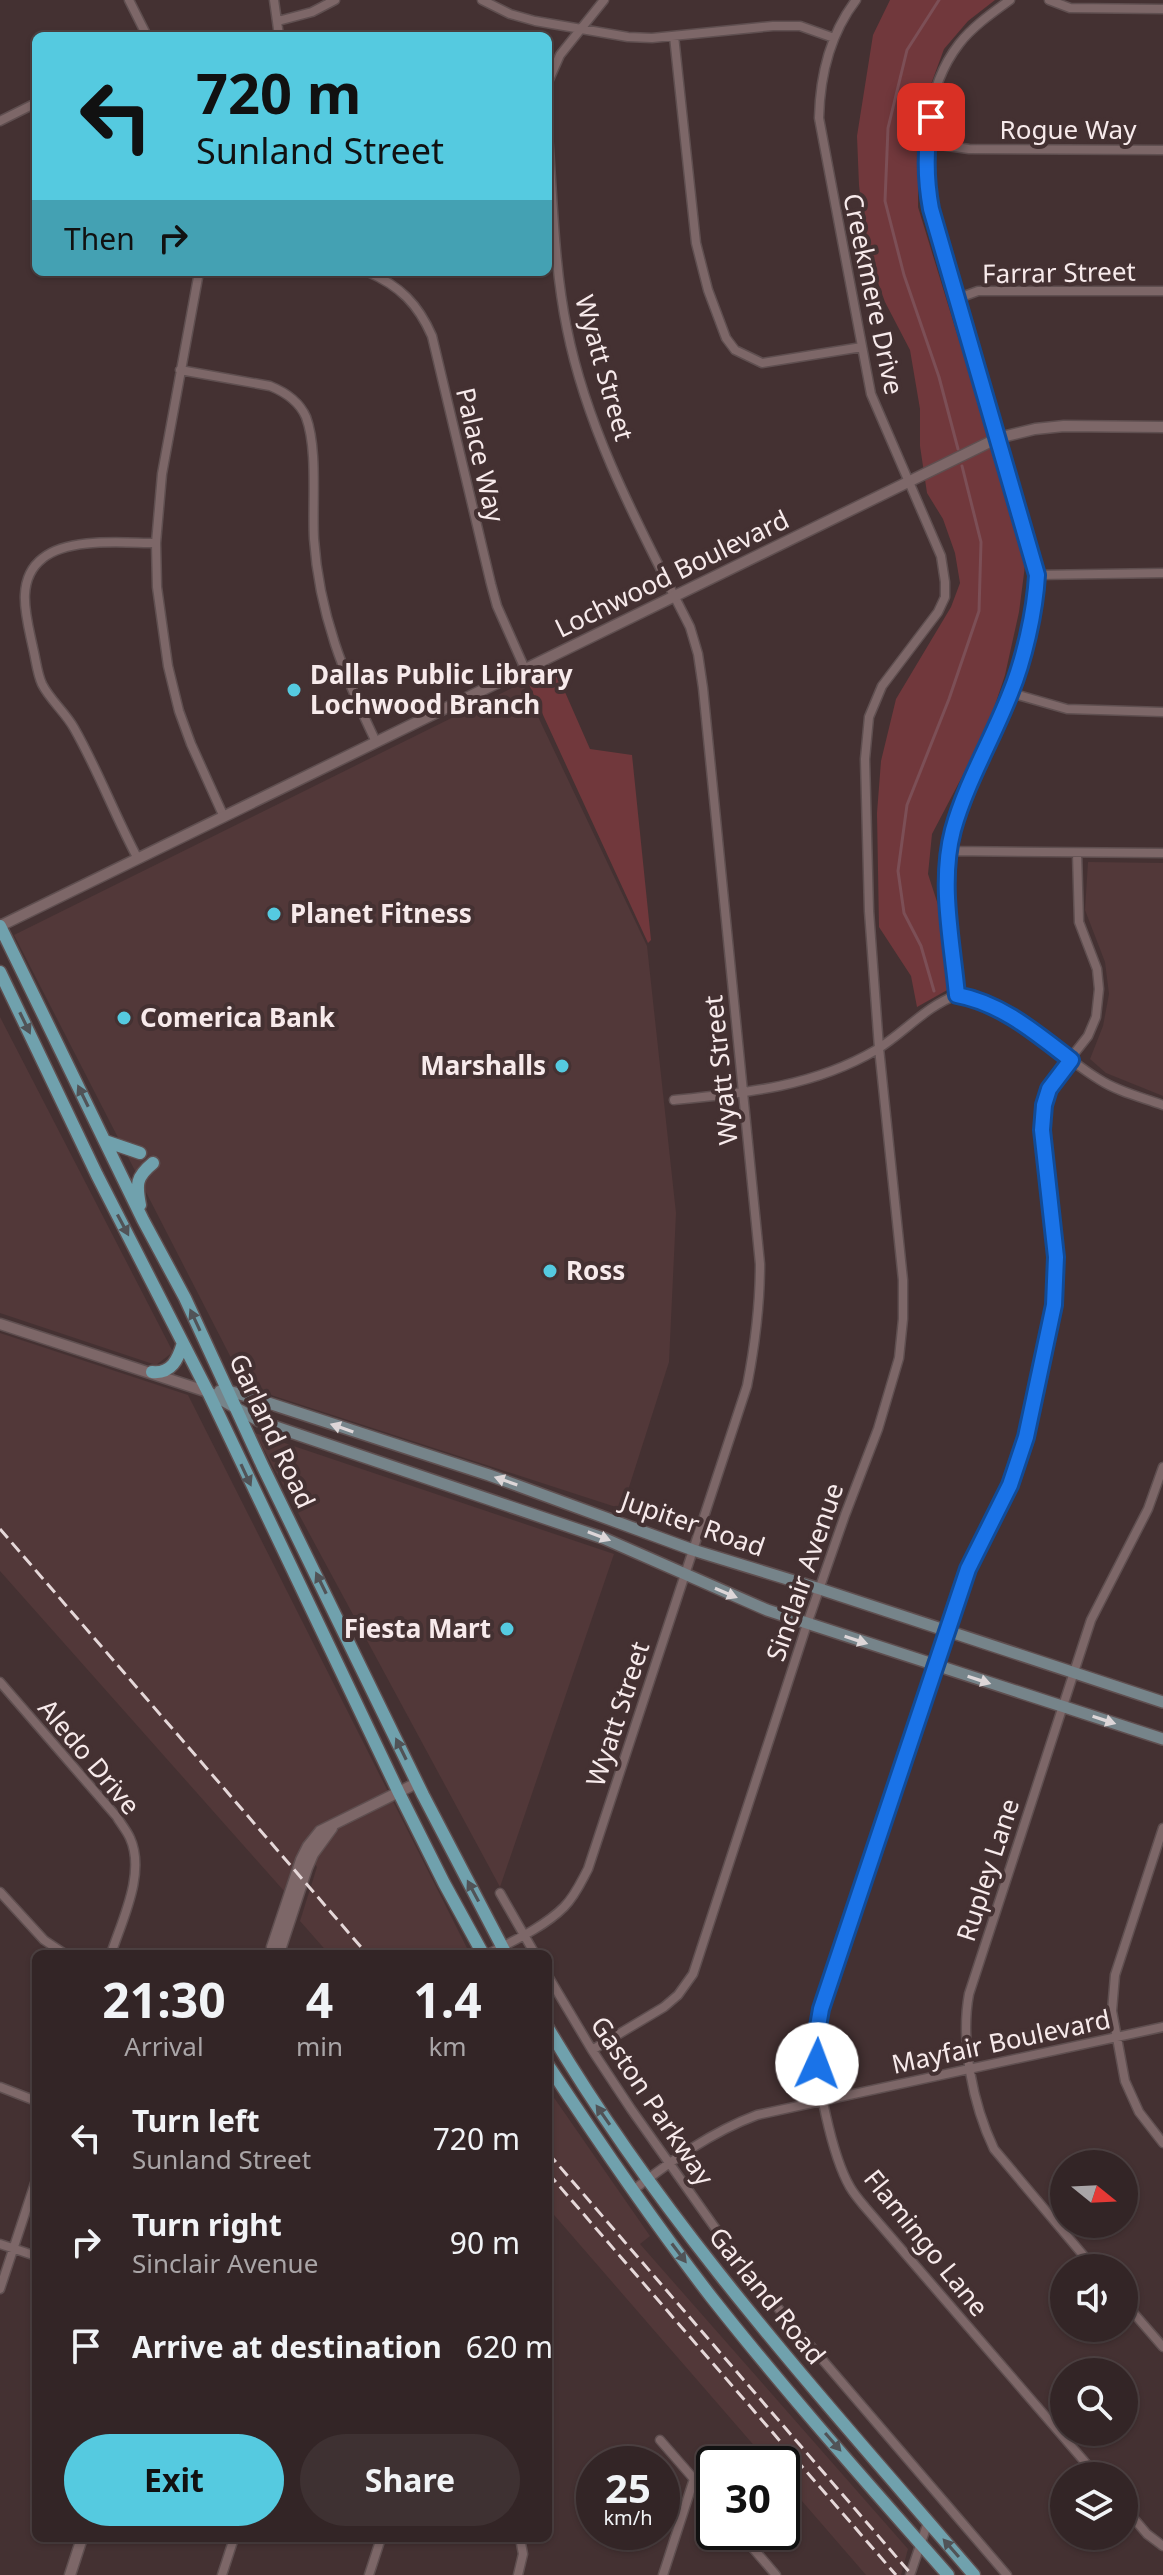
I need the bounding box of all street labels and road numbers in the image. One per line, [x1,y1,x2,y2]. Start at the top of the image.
street label: Rogue Way [1000,111,1137,147]
street label: Creekmere Drive [835,190,913,398]
street label: Farrar Street [982,253,1136,291]
street label: Wyatt Street [567,291,643,445]
street label: Palace Way [448,384,514,526]
street label: Lochwood Boulevard [549,501,795,645]
street label: Wyatt Street [694,994,746,1147]
street label: Garland Road [221,1347,324,1514]
street label: Sinclair Avenue [757,1478,851,1666]
street label: Jupiter Road [614,1481,770,1564]
street label: Wyatt Street [577,1637,657,1791]
street label: Aledo Drive [31,1691,149,1822]
street label: Rupley Lane [947,1794,1027,1946]
street label: Mayfair Boulevard [888,2000,1113,2082]
street label: Gaston Parkway [583,2009,723,2193]
street label: Flamingo Lane [856,2161,997,2323]
street label: Garland Road [701,2219,834,2372]

